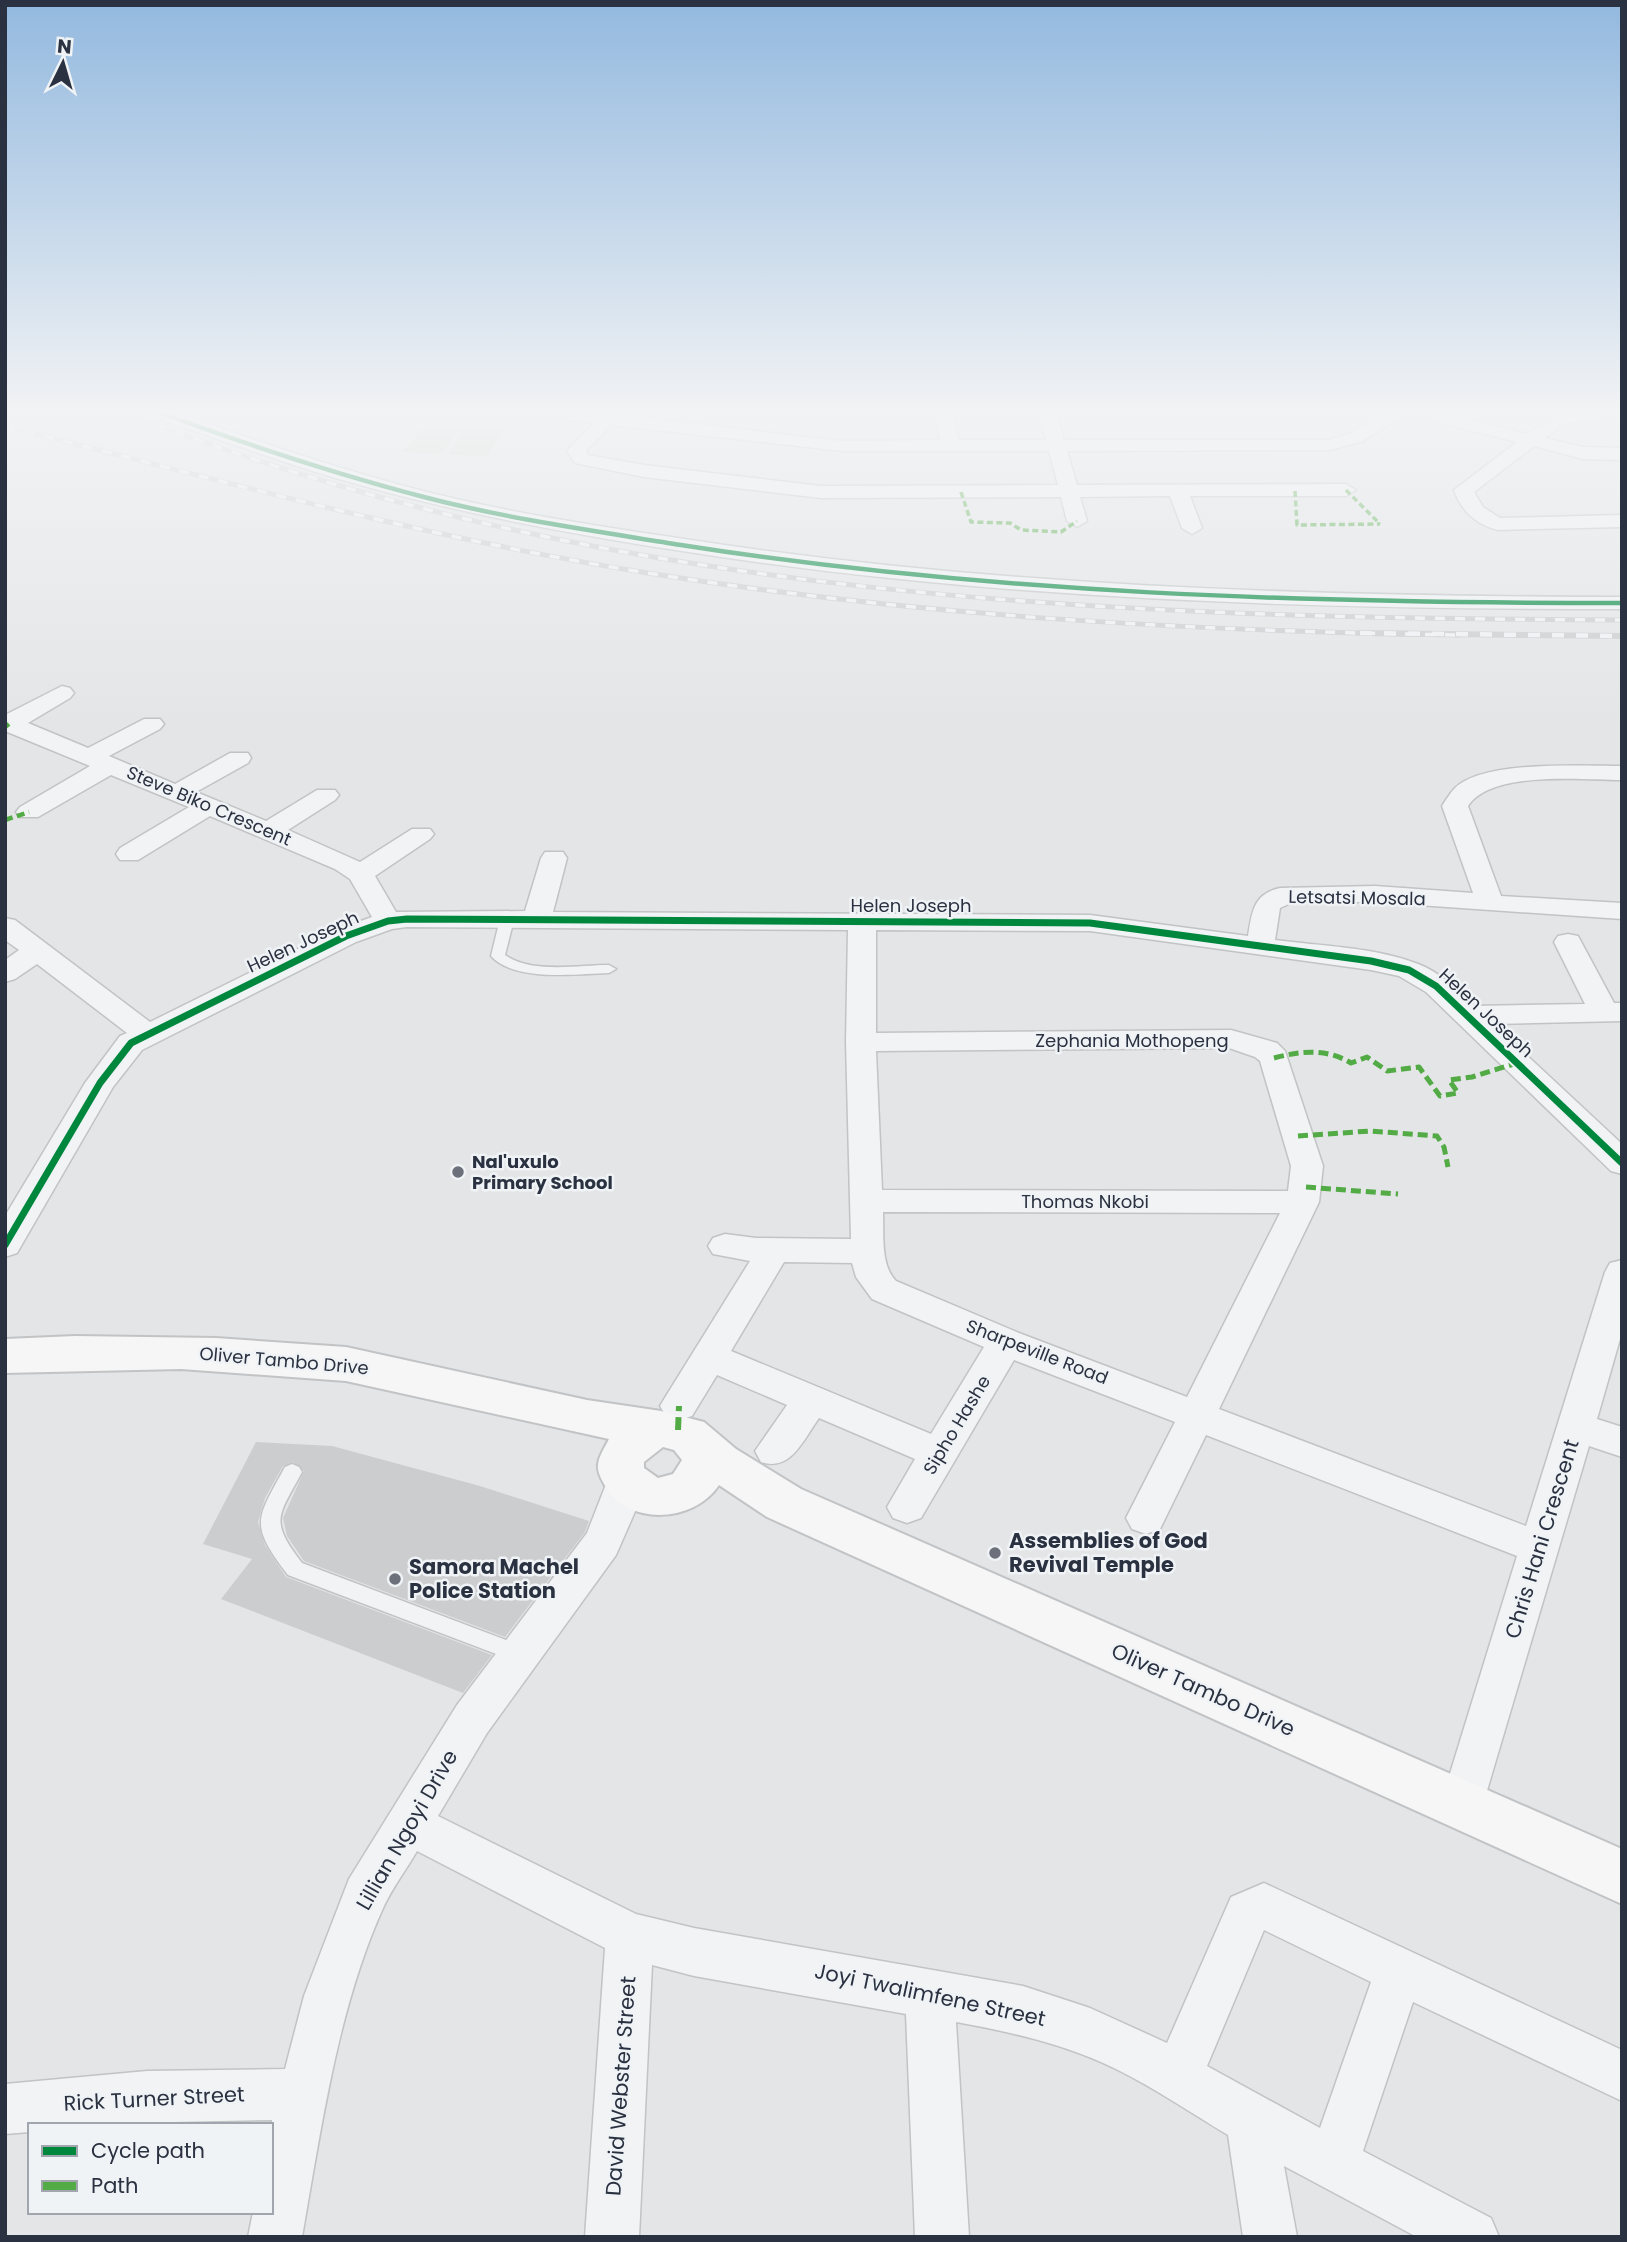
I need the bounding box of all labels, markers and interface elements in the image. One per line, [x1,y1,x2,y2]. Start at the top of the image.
north arrow [28,28,98,98]
text: N [56,32,73,61]
street label: Steve Biko Crescent [123,760,295,852]
street label: Letsatsi Mosala [1288,884,1426,911]
street label: Helen Joseph [851,893,971,918]
street label: Helen Joseph [243,905,363,978]
street label: Helen Joseph [1434,962,1539,1063]
street label: Zephania Mothopeng [1035,1028,1229,1053]
place label: Nal'uxulo Primary School [472,1149,613,1195]
marker: Nal'uxulo Primary School [450,1164,466,1180]
street label: Thomas Nkobi [1021,1189,1149,1214]
street label: Sharpeville Road [962,1313,1112,1390]
street label: Oliver Tambo Drive [198,1341,370,1380]
street label: Sipho Hashe [917,1370,996,1479]
street label: Chris Hani Crescent [1497,1436,1586,1642]
place label: Assemblies of God Revival Temple [1009,1526,1208,1579]
marker: Assemblies of God Revival Temple [987,1545,1003,1561]
place label: Samora Machel Police Station [409,1552,579,1605]
marker: Samora Machel Police Station [387,1571,403,1587]
street label: Oliver Tambo Drive [1107,1636,1300,1743]
street label: Lillian Ngoyi Drive [349,1744,464,1915]
street label: Joyi Twalimfene Street [812,1956,1048,2033]
street label: David Webster Street [598,1975,643,2197]
street label: Rick Turner Street [63,2079,245,2118]
legend [28,2123,273,2214]
text: Cycle path [91,2136,205,2165]
text: Path [91,2171,138,2200]

